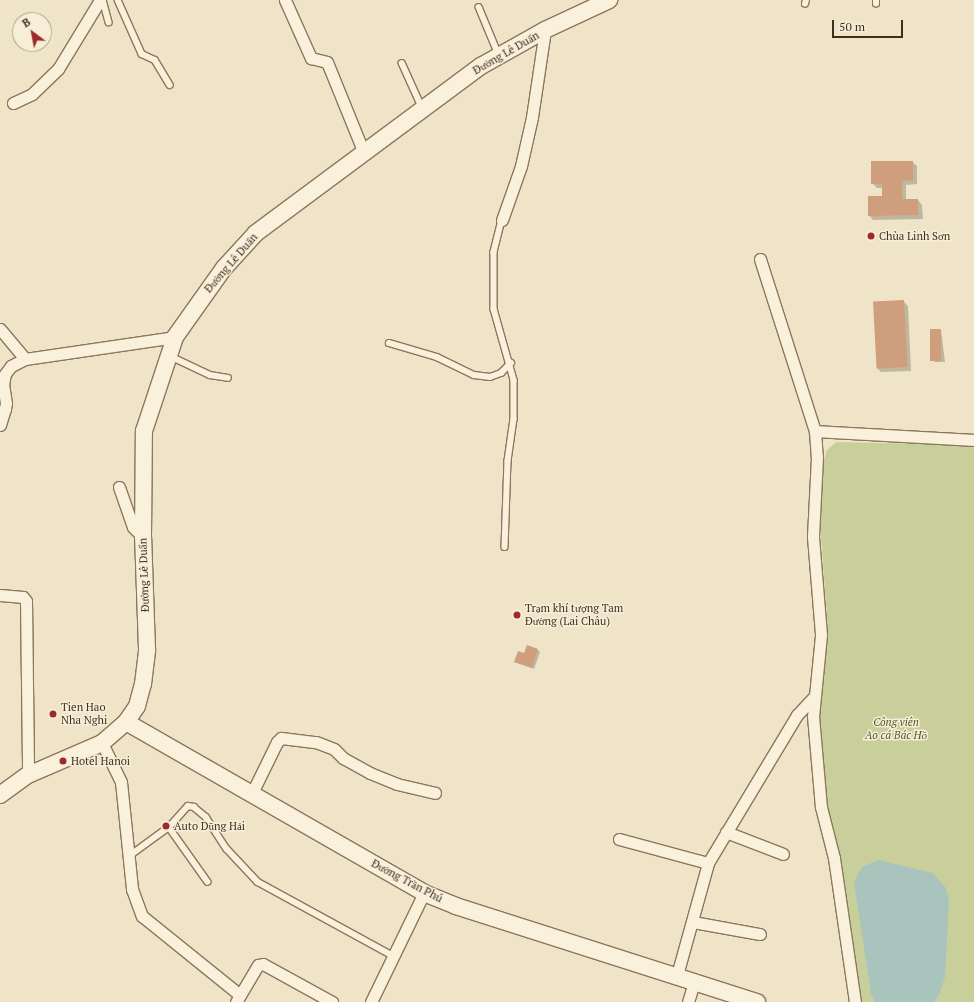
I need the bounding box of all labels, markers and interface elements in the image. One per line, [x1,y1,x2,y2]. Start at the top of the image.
north arrow [12,12,52,52]
scale bar [834,12,905,38]
text: B [19,15,33,31]
text: 50 m [839,19,865,34]
street label: Đường Lê Duẩn [471,29,541,77]
place label: Chùa Linh Sơn [879,229,950,243]
street label: Đường Lê Duẩn [202,231,260,295]
marker: Chùa Linh Sơn [866,231,876,241]
street label: Đường Lê Duẩn [136,538,152,612]
place label: Trạm khí tượng Tam Đường (Lai Châu) [525,602,623,628]
marker: Trạm khí tượng Tam Đường (Lai Châu) [512,610,522,620]
place label: Tien Hao Nha Nghi [61,701,107,727]
marker: Tien Hao Nha Nghi [48,709,58,719]
park label: Công viên Ao cá Bác Hồ [865,716,927,742]
place label: Hotel Hanoi [71,754,130,768]
marker: Hotel Hanoi [58,756,68,766]
place label: Auto Dũng Hải [174,819,245,833]
marker: Auto Dũng Hải [161,821,171,831]
street label: Đường Trần Phú [369,857,445,905]

